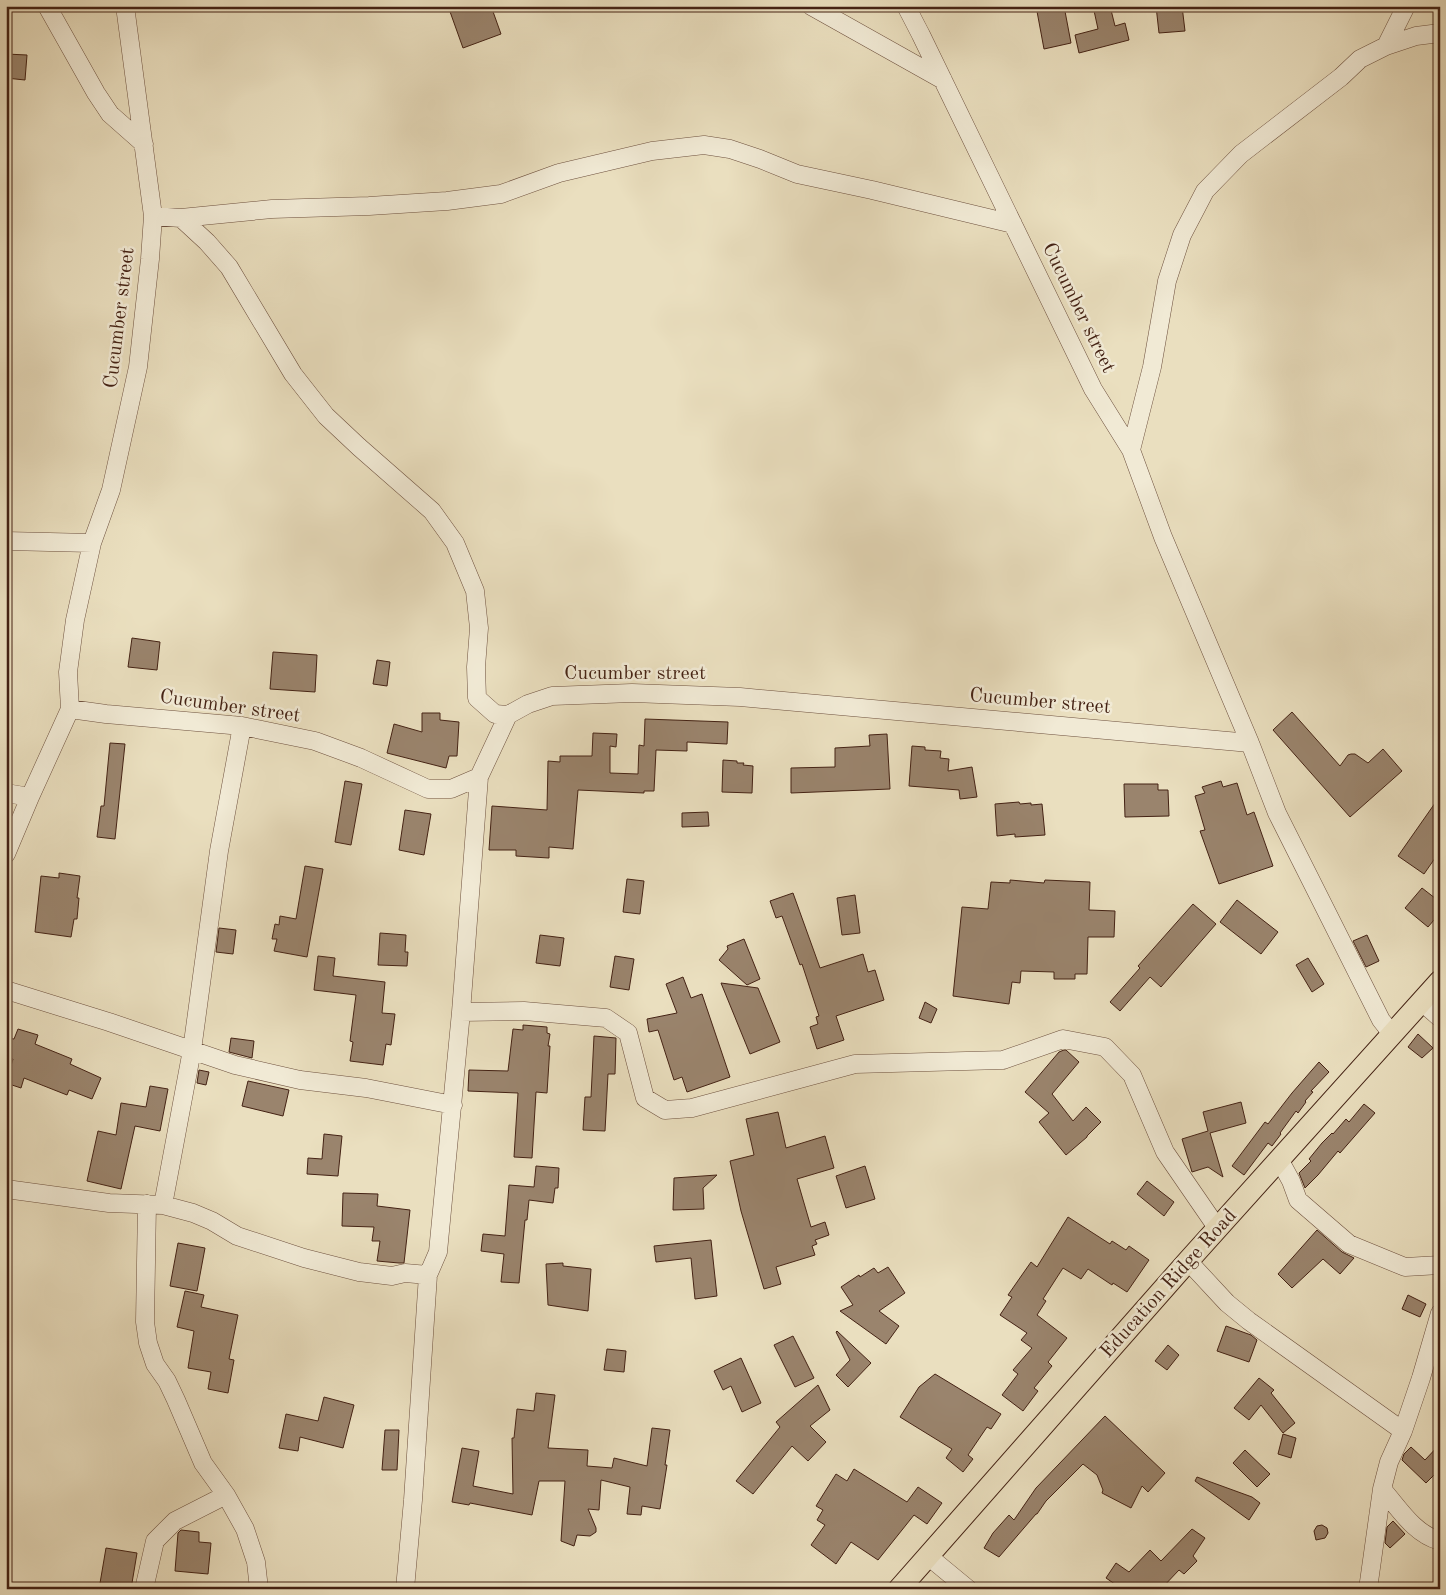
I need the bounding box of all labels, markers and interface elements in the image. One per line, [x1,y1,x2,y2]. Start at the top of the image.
street label: Cucumber street [1038,240,1118,376]
street label: Cucumber street [101,246,139,390]
street label: Cucumber street [564,664,706,684]
street label: Cucumber street [968,686,1112,718]
street label: Cucumber street [158,687,302,727]
street label: Education Ridge Road [1097,1206,1241,1362]

